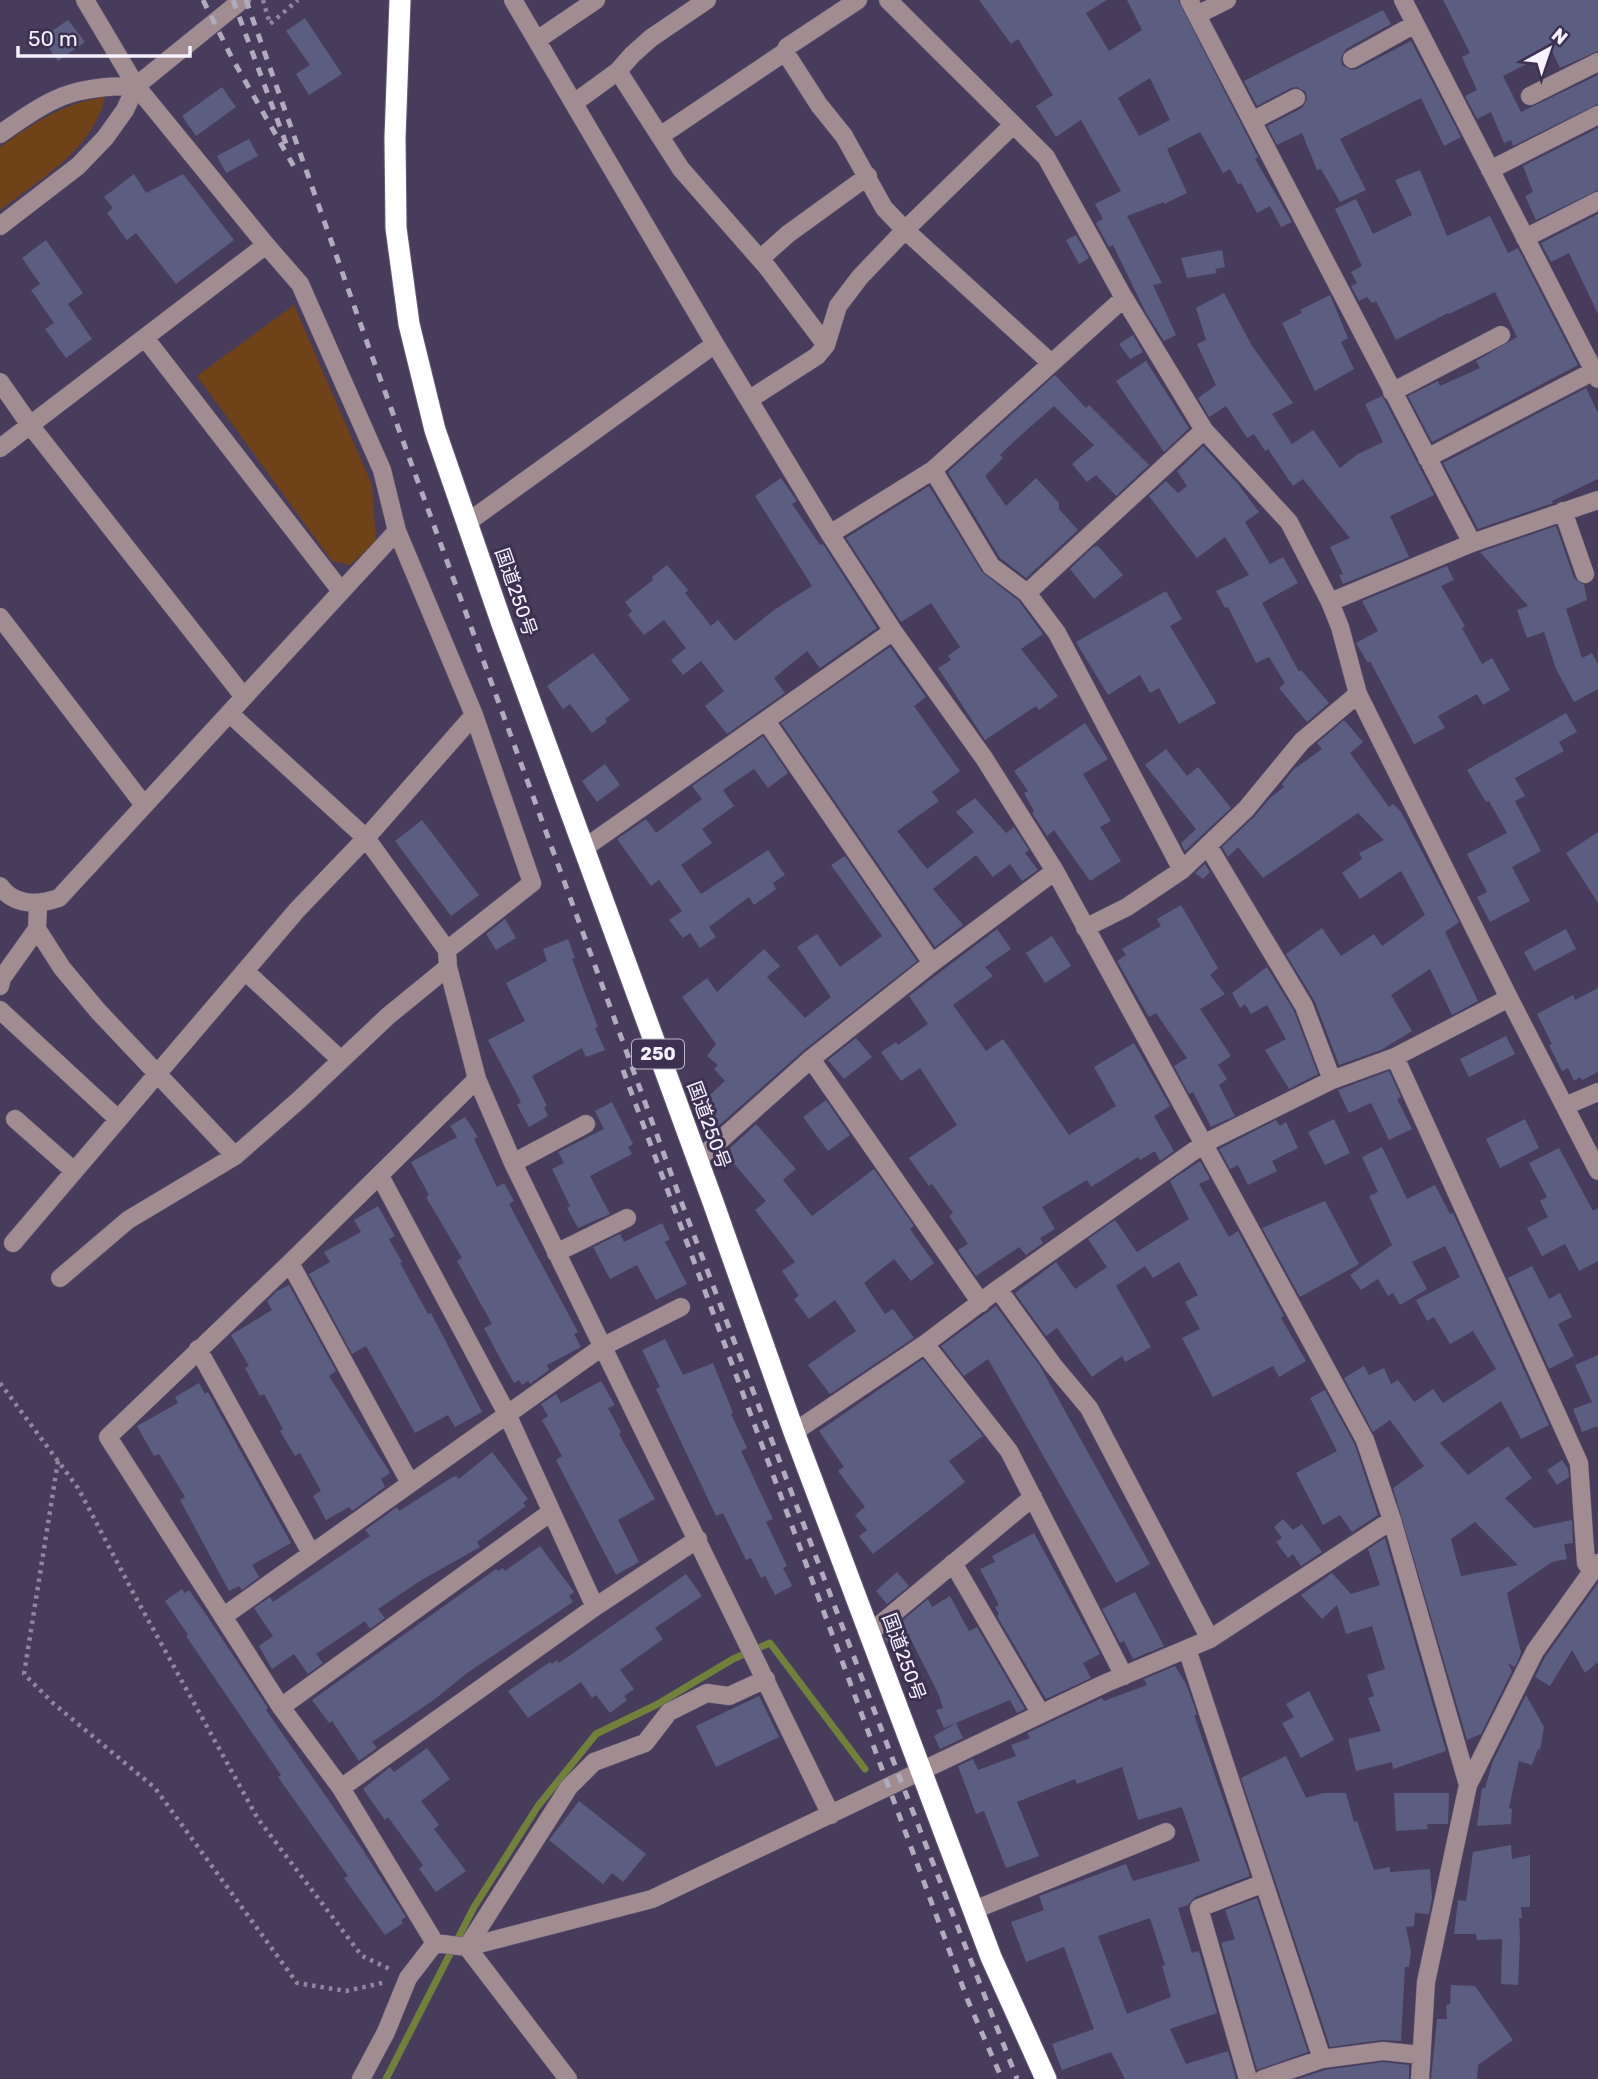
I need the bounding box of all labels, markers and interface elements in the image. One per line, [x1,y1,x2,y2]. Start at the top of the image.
scale bar [18,14,189,58]
north arrow [1514,14,1584,84]
text: N [1547,23,1572,50]
text: 50 m [28,26,78,51]
street label: 国道250号 [490,545,542,639]
road number: 250 [632,1040,684,1069]
street label: 国道250号 [683,1078,735,1172]
street label: 国道250号 [878,1610,930,1704]

